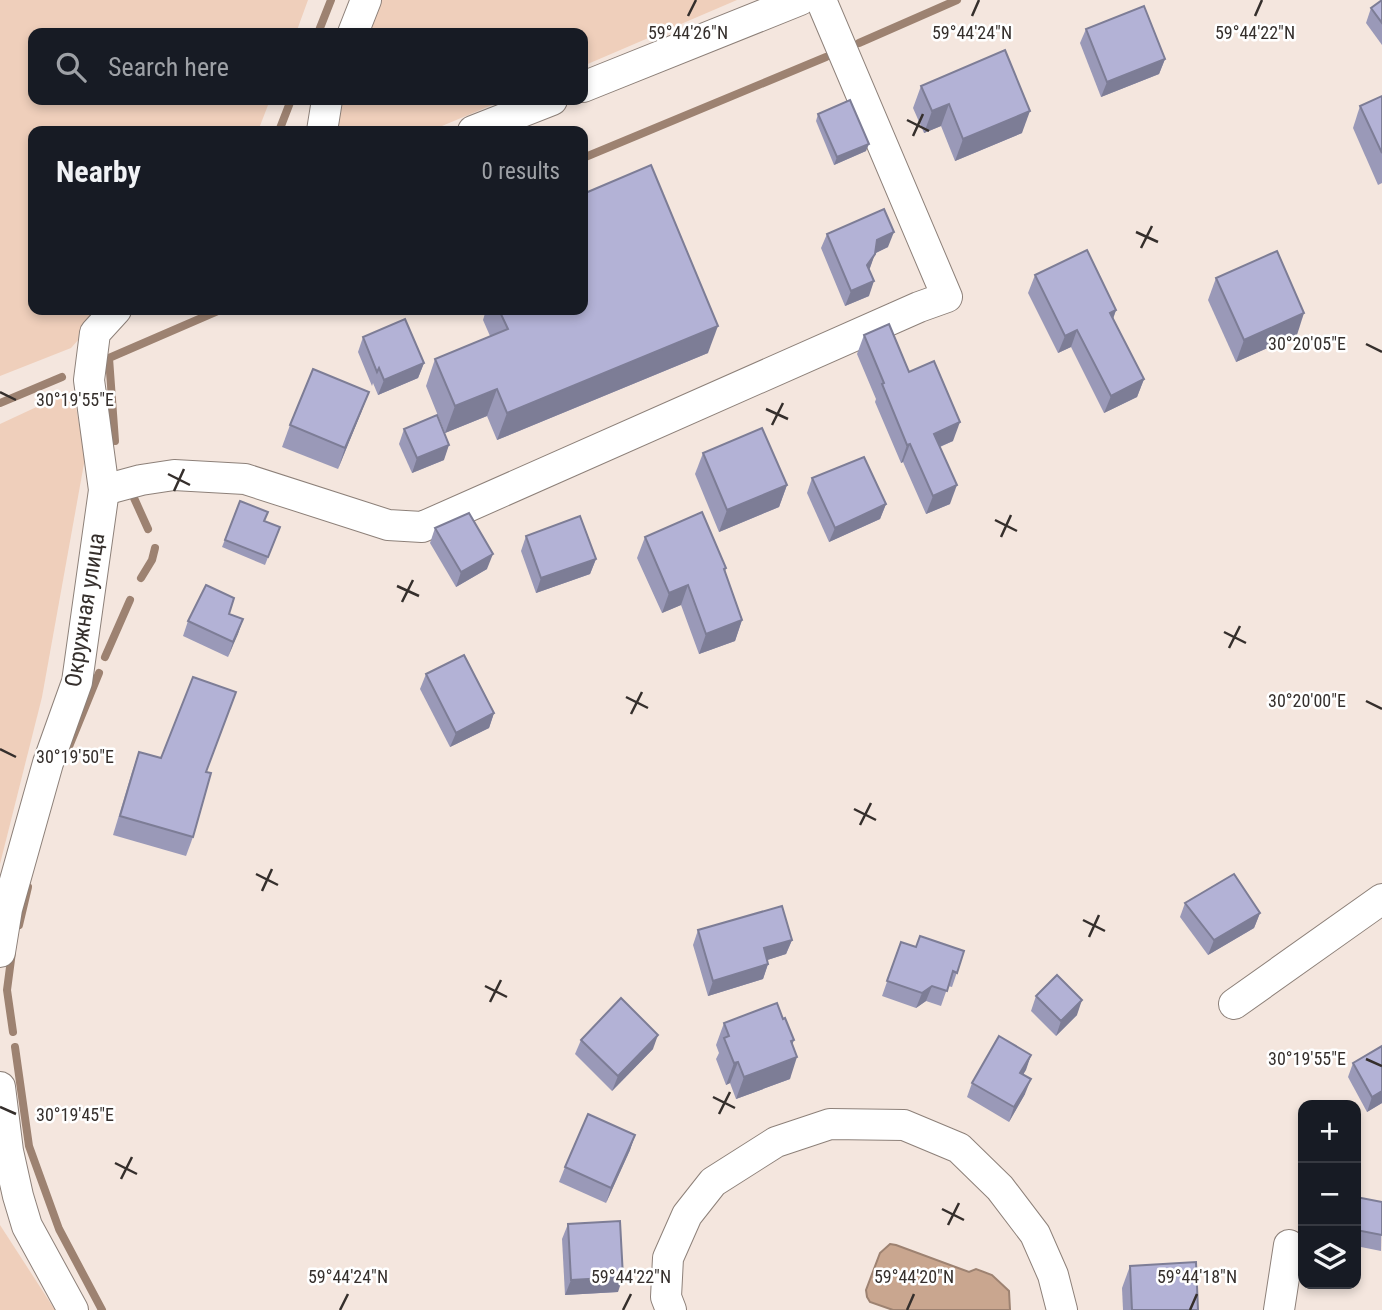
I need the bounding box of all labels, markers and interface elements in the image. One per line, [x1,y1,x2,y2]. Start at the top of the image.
text: 59°44'26"N [648,22,728,43]
text: 59°44'24"N [932,22,1012,43]
text: 59°44'22"N [1215,22,1295,43]
search box [28,28,588,105]
icon: search [52,48,90,86]
text: Search here [108,52,229,82]
text: Nearby [56,154,141,189]
text: 0 results [482,158,560,185]
text: 30°20'05"E [1268,333,1346,354]
text: 30°19'55"E [36,389,114,410]
street label: Окружная улица [59,531,111,689]
text: 30°20'00"E [1268,690,1346,711]
text: 30°19'50"E [36,746,114,767]
text: 30°19'55"E [1268,1048,1346,1069]
map controls [1298,1100,1361,1289]
button: + [1298,1100,1361,1163]
text: 30°19'45"E [36,1104,114,1125]
button: − [1298,1163,1361,1226]
button: layers [1298,1226,1361,1289]
text: 59°44'24"N [308,1266,388,1287]
text: 59°44'22"N [591,1266,671,1287]
text: 59°44'20"N [874,1266,954,1287]
text: 59°44'18"N [1157,1266,1237,1287]

